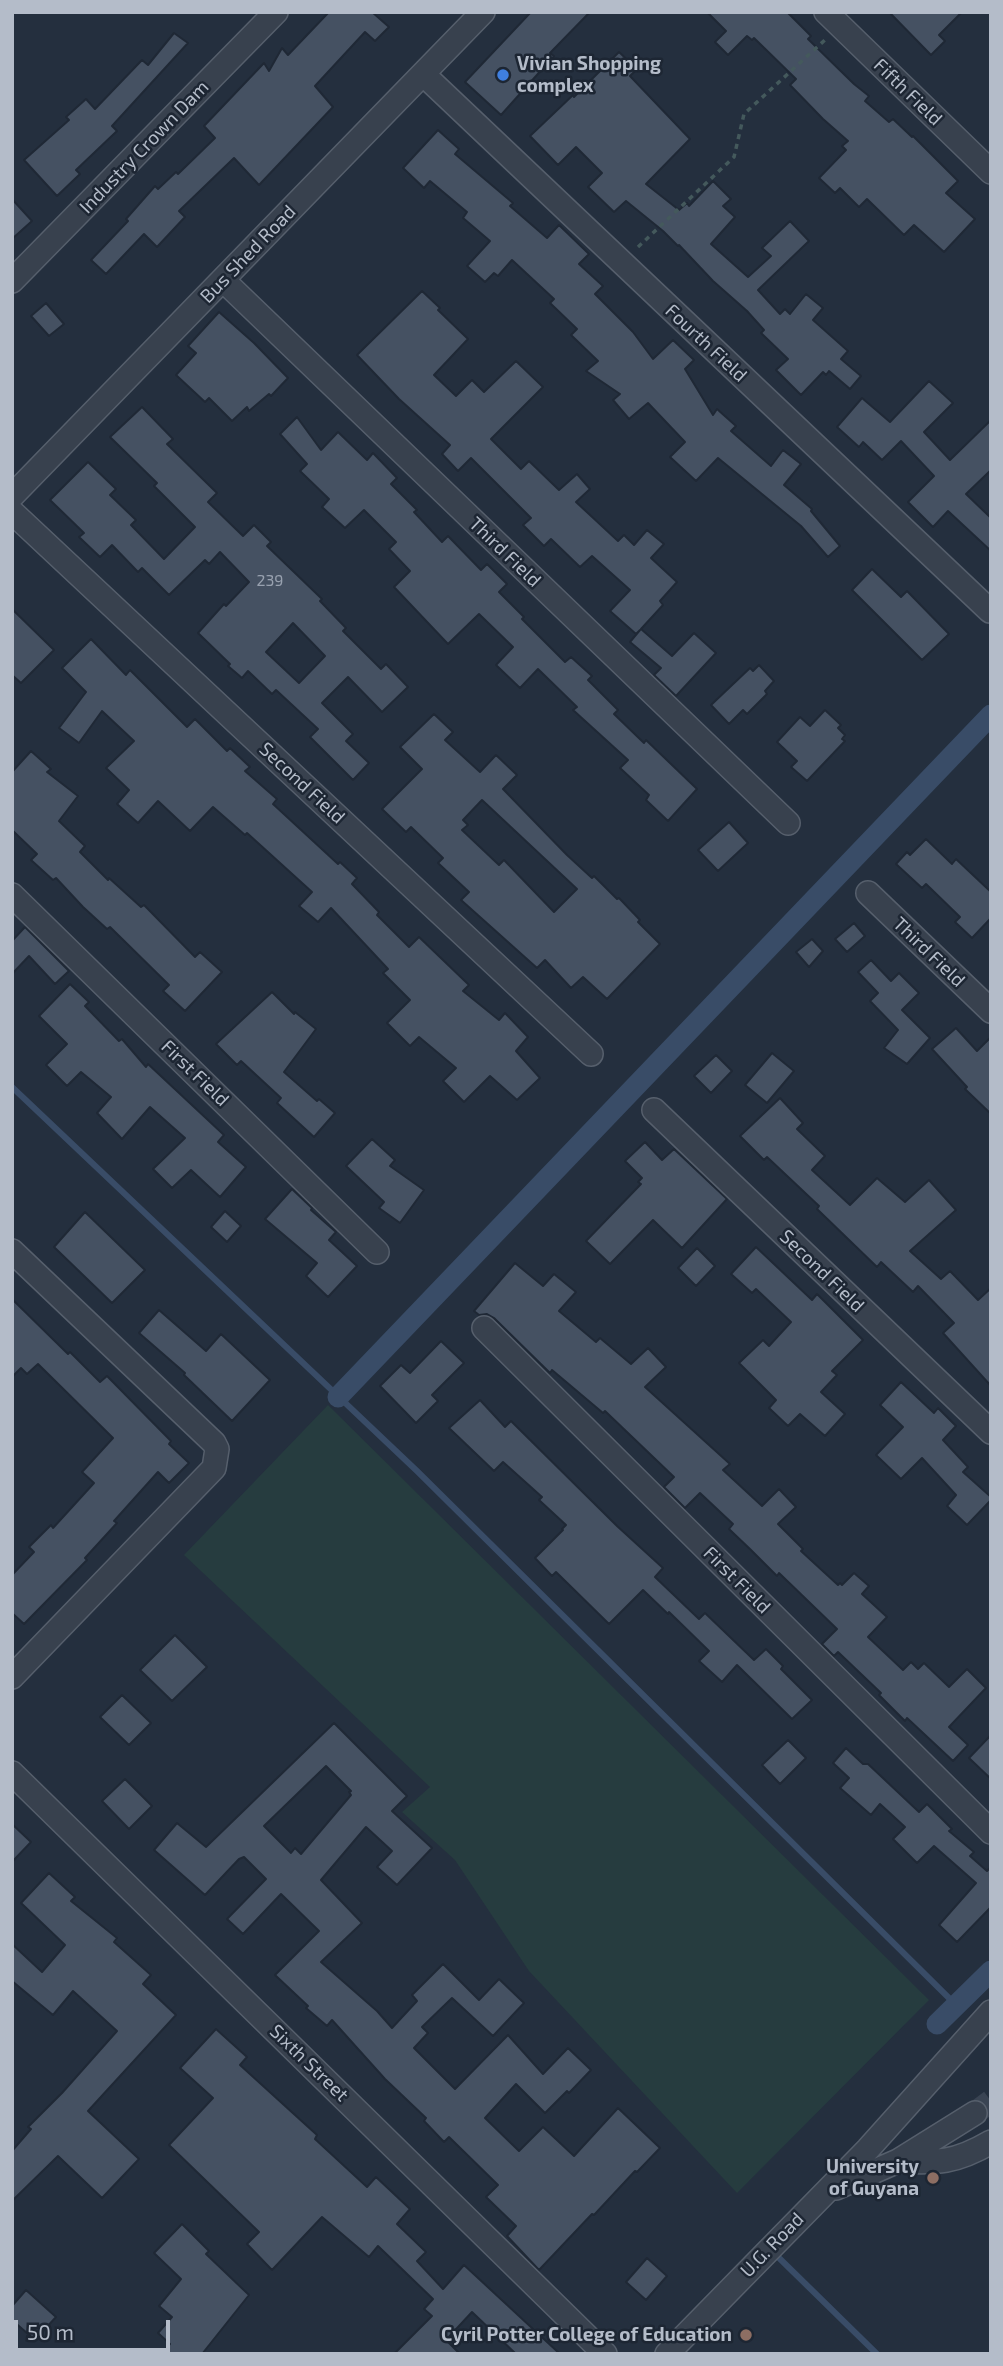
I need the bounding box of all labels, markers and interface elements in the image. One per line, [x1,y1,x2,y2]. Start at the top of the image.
place label: Vivian Shopping complex [517,53,661,97]
street label: Fifth Field [869,54,947,130]
marker: Vivian Shopping complex [495,67,511,83]
street label: Industry Crown Dam [75,76,213,218]
street label: Bus Shed Road [196,200,300,308]
street label: Fourth Field [660,299,752,387]
street label: Third Field [464,512,546,592]
house number: 239 [256,571,284,591]
street label: Second Field [254,738,350,828]
street label: Third Field [888,912,970,992]
street label: First Field [156,1035,234,1111]
street label: Second Field [775,1225,869,1317]
street label: First Field [699,1542,775,1618]
street label: Sixth Street [265,2020,353,2106]
place label: University of Guyana [826,2156,919,2200]
marker: University of Guyana [925,2170,941,2186]
street label: U.G. Road [736,2208,808,2282]
scale bar [18,2306,173,2350]
text: 50 m [27,2319,74,2344]
place label: Cyril Potter College of Education [441,2324,732,2346]
marker: Cyril Potter College of Education [738,2327,754,2343]

